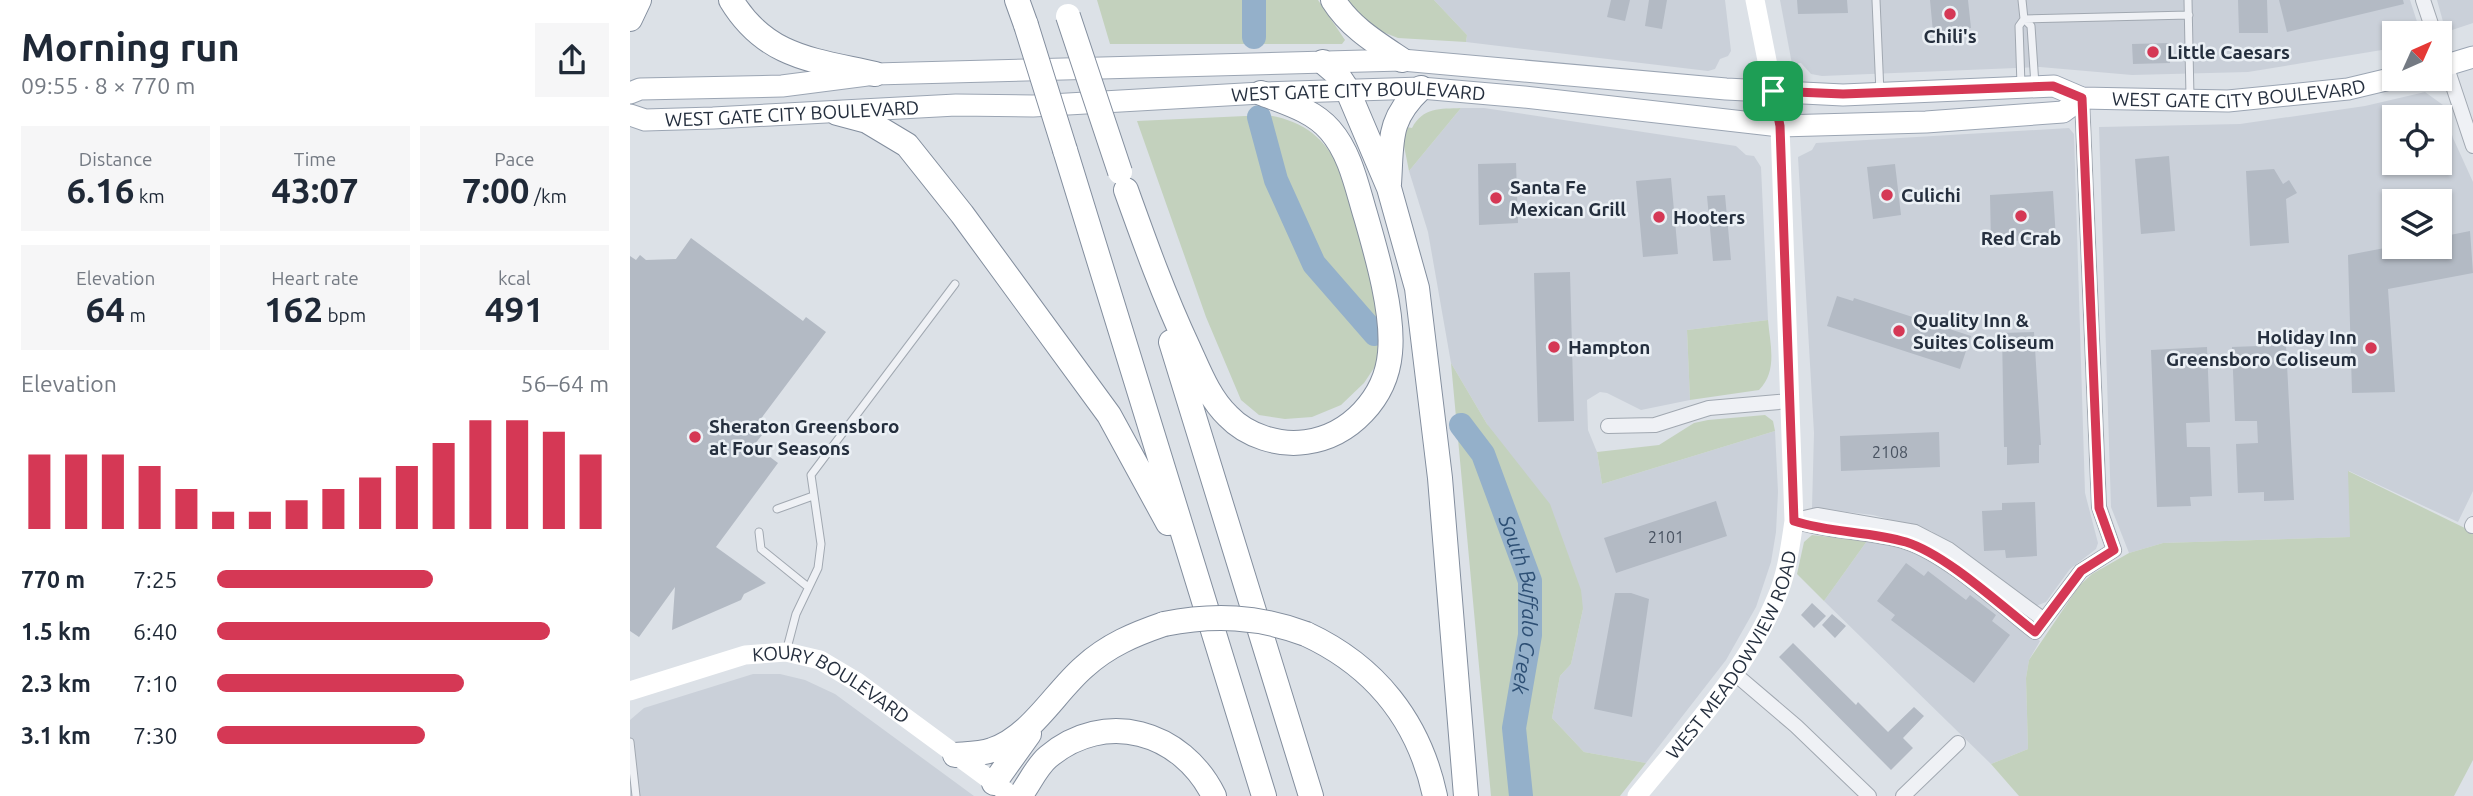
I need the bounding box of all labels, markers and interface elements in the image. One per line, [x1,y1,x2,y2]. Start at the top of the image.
marker: Chili's [1942,6,1958,22]
north arrow [2382,21,2452,91]
map controls [2382,21,2452,259]
button: share [535,23,609,97]
place label: Chili's [1923,25,1977,47]
text: Morning run [21,26,240,68]
place label: Little Caesars [2167,41,2290,63]
marker: Little Caesars [2145,44,2161,60]
pin [1743,61,1803,121]
icon: arrive [1754,72,1792,110]
text: 09:55 · 8 × 770 m [21,73,195,98]
street label: WEST GATE CITY BOULEVARD [2112,74,2368,112]
street label: WEST GATE CITY BOULEVARD [1231,77,1486,106]
street label: WEST GATE CITY BOULEVARD [665,96,920,130]
button: locate [2382,105,2452,175]
text: Distance [79,148,152,170]
text: Time [294,148,336,170]
text: Pace [494,148,534,170]
text: 6.16 [67,170,134,210]
text: 43:07 [271,170,359,210]
text: 7:00 [462,170,530,210]
place label: Santa Fe Mexican Grill [1510,176,1626,220]
place label: Culichi [1901,184,1961,206]
text: km [134,185,165,207]
text: /km [530,185,567,207]
marker: Culichi [1879,187,1895,203]
button: layers [2382,189,2452,259]
marker: Santa Fe Mexican Grill [1488,190,1504,206]
place label: Hooters [1673,206,1745,228]
marker: Red Crab [2013,208,2029,224]
marker: Hooters [1651,209,1667,225]
place label: Red Crab [1981,227,2061,249]
text: Elevation [76,267,155,289]
text: Heart rate [271,267,359,289]
text: kcal [498,267,531,289]
text: 64 [86,289,125,329]
text: 162 [264,289,323,329]
text: 491 [485,289,544,329]
text: m [125,304,146,326]
text: bpm [323,304,366,326]
place label: Quality Inn & Suites Coliseum [1913,309,2054,353]
marker: Quality Inn & Suites Coliseum [1891,323,1907,339]
place label: Holiday Inn Greensboro Coliseum [2166,326,2357,370]
place label: Hampton [1568,336,1650,358]
marker: Hampton [1546,339,1562,355]
marker: Holiday Inn Greensboro Coliseum [2363,340,2379,356]
text: Elevation [21,371,117,396]
text: 56–64 m [521,371,609,396]
place label: Sheraton Greensboro at Four Seasons [709,415,899,459]
marker: Sheraton Greensboro at Four Seasons [687,429,703,445]
house number: 2108 [1872,443,1908,461]
water label: South Buffalo Creek [1494,511,1542,696]
house number: 2101 [1648,528,1684,546]
street label: WEST MEADOWVIEW ROAD [1661,548,1800,763]
text: 770 m [21,567,85,592]
text: 7:25 [133,567,178,592]
text: 1.5 km [21,619,91,644]
text: 6:40 [133,619,178,644]
street label: KOURY BOULEVARD [751,641,914,728]
text: 2.3 km [21,671,91,696]
text: 7:10 [133,671,178,696]
text: 3.1 km [21,723,91,748]
text: 7:30 [133,723,178,748]

